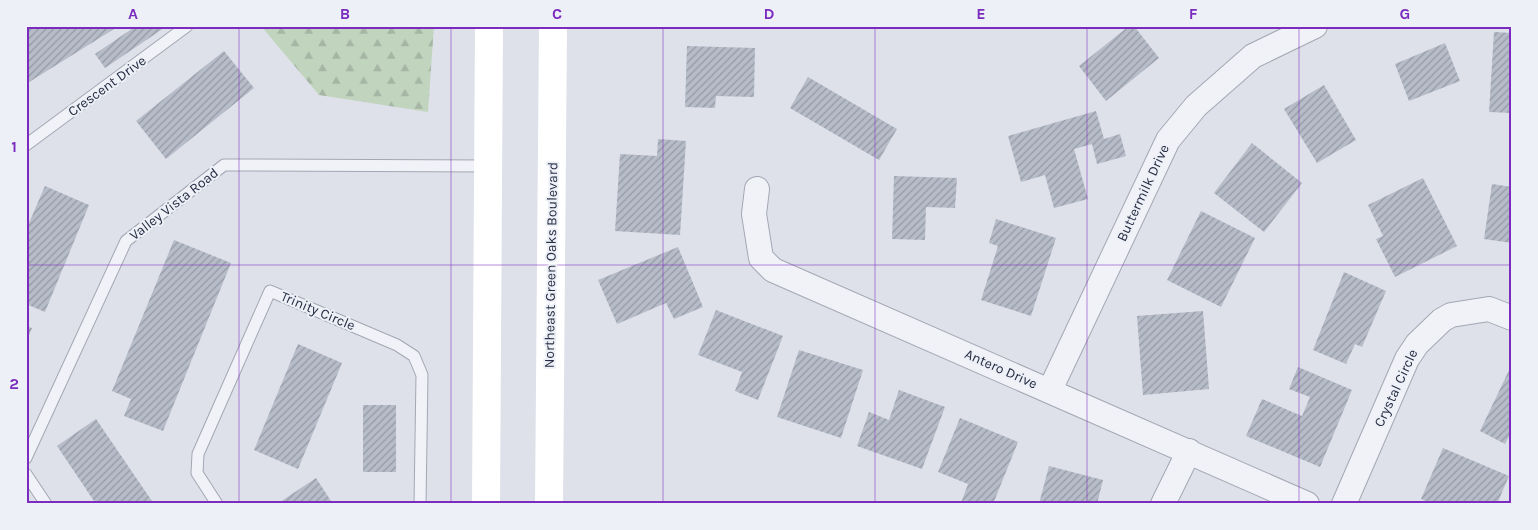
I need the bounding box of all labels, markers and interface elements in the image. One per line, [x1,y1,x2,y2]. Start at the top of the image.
text: A [128,4,138,23]
text: B [340,4,350,23]
text: C [552,4,562,23]
text: D [764,4,775,23]
text: E [976,4,986,23]
text: F [1189,4,1198,23]
text: G [1400,4,1410,23]
street label: Crescent Drive [65,52,149,120]
text: 1 [11,137,17,156]
street label: Buttermilk Drive [1113,142,1173,244]
street label: Northeast Green Oaks Boulevard [541,162,561,368]
street label: Valley Vista Road [126,164,222,244]
street label: Trinity Circle [278,288,358,334]
street label: Antero Drive [962,345,1040,393]
street label: Crystal Circle [1371,346,1421,430]
text: 2 [9,374,19,393]

